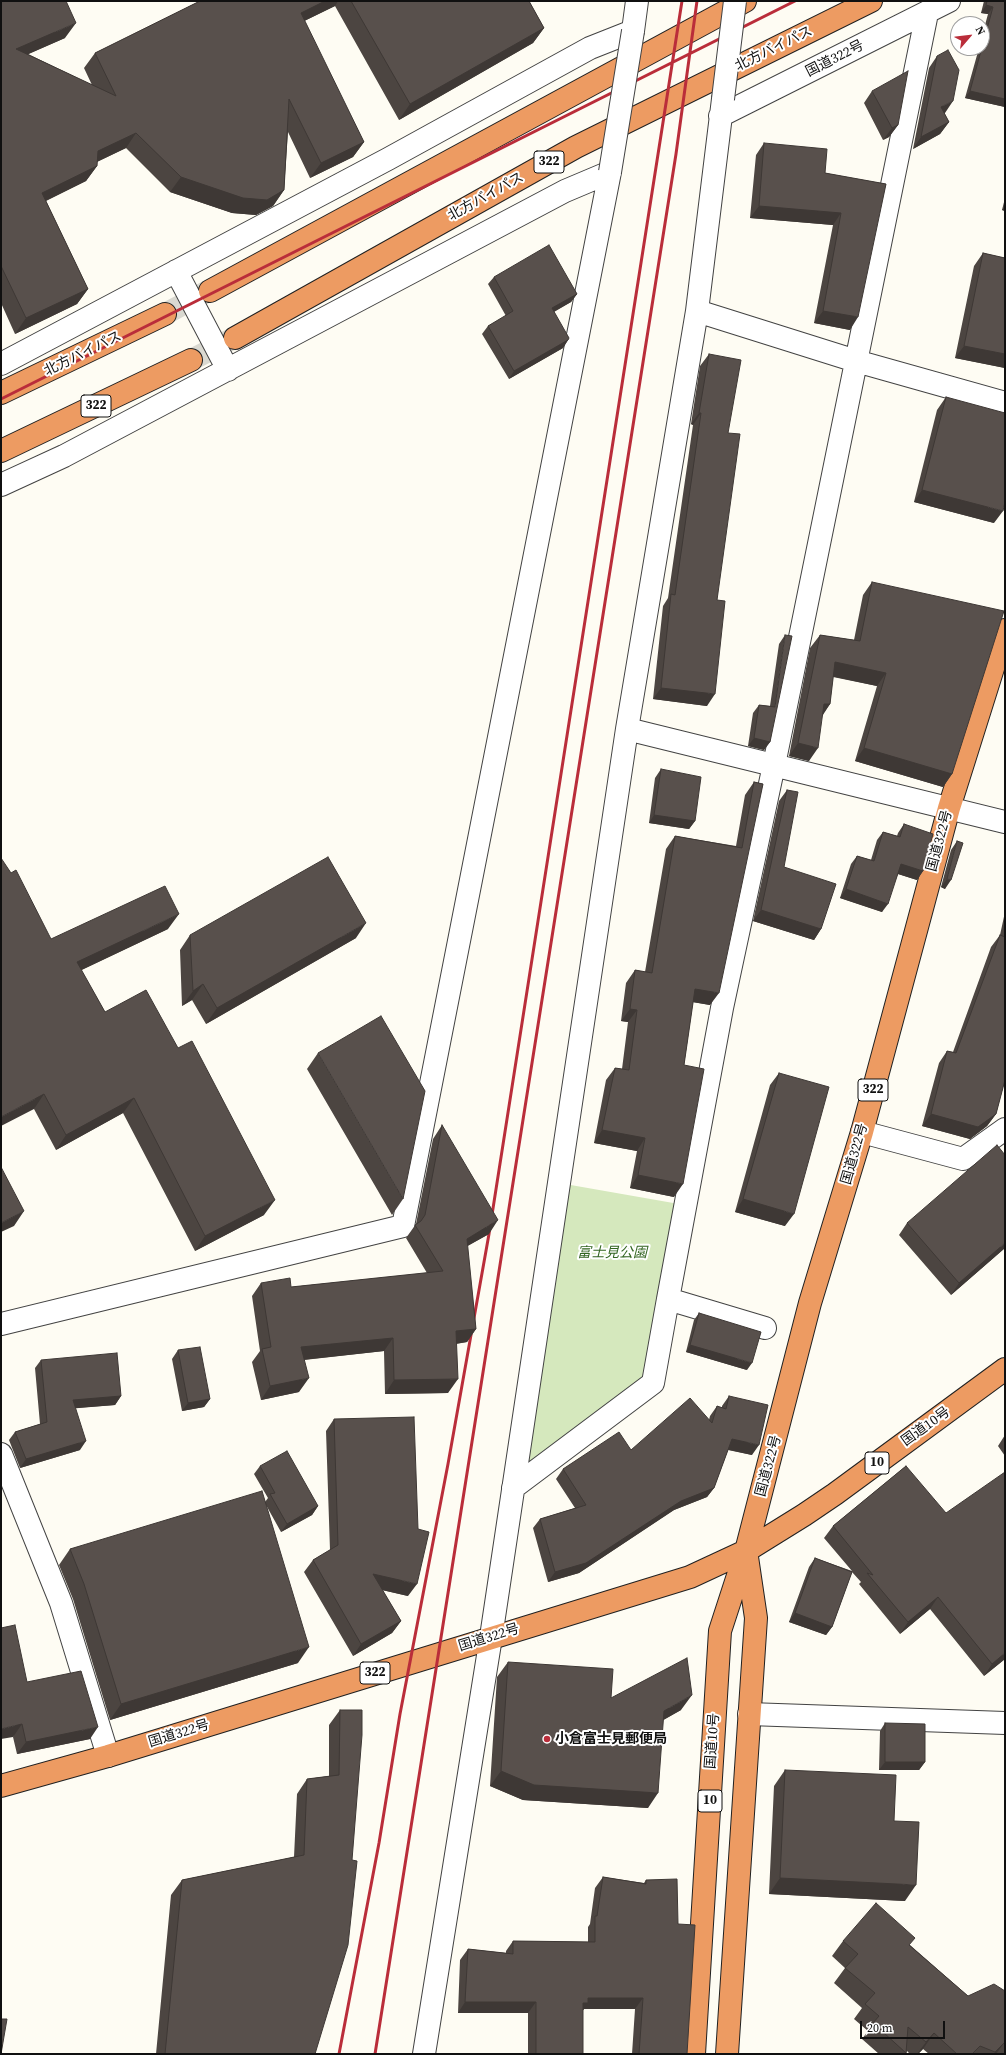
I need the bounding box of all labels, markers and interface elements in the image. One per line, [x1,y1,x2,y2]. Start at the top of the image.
north arrow [950,16,990,56]
street label: 北方バイパス [733,23,815,75]
text: N [972,24,989,38]
street label: 国道322号 [803,37,867,81]
road number: 322 [534,151,564,173]
street label: 北方バイパス [445,169,527,225]
street label: 北方バイパス [42,328,124,380]
road number: 322 [81,395,111,417]
street label: 国道322号 [924,808,956,874]
road number: 322 [858,1079,888,1101]
street label: 国道322号 [838,1121,872,1187]
park label: 富士見公園 [577,1245,647,1261]
street label: 国道10号 [898,1404,954,1450]
street label: 国道322号 [753,1433,785,1499]
road number: 10 [865,1452,889,1474]
street label: 国道322号 [456,1621,522,1655]
road number: 322 [360,1662,390,1684]
street label: 国道10号 [703,1712,723,1770]
street label: 国道322号 [146,1717,212,1751]
place label: 小倉富士見郵便局 [555,1731,667,1747]
marker: 小倉富士見郵便局 [542,1734,552,1744]
road number: 10 [698,1790,722,1812]
scale bar [862,2013,947,2039]
text: 20 m [867,2020,893,2036]

